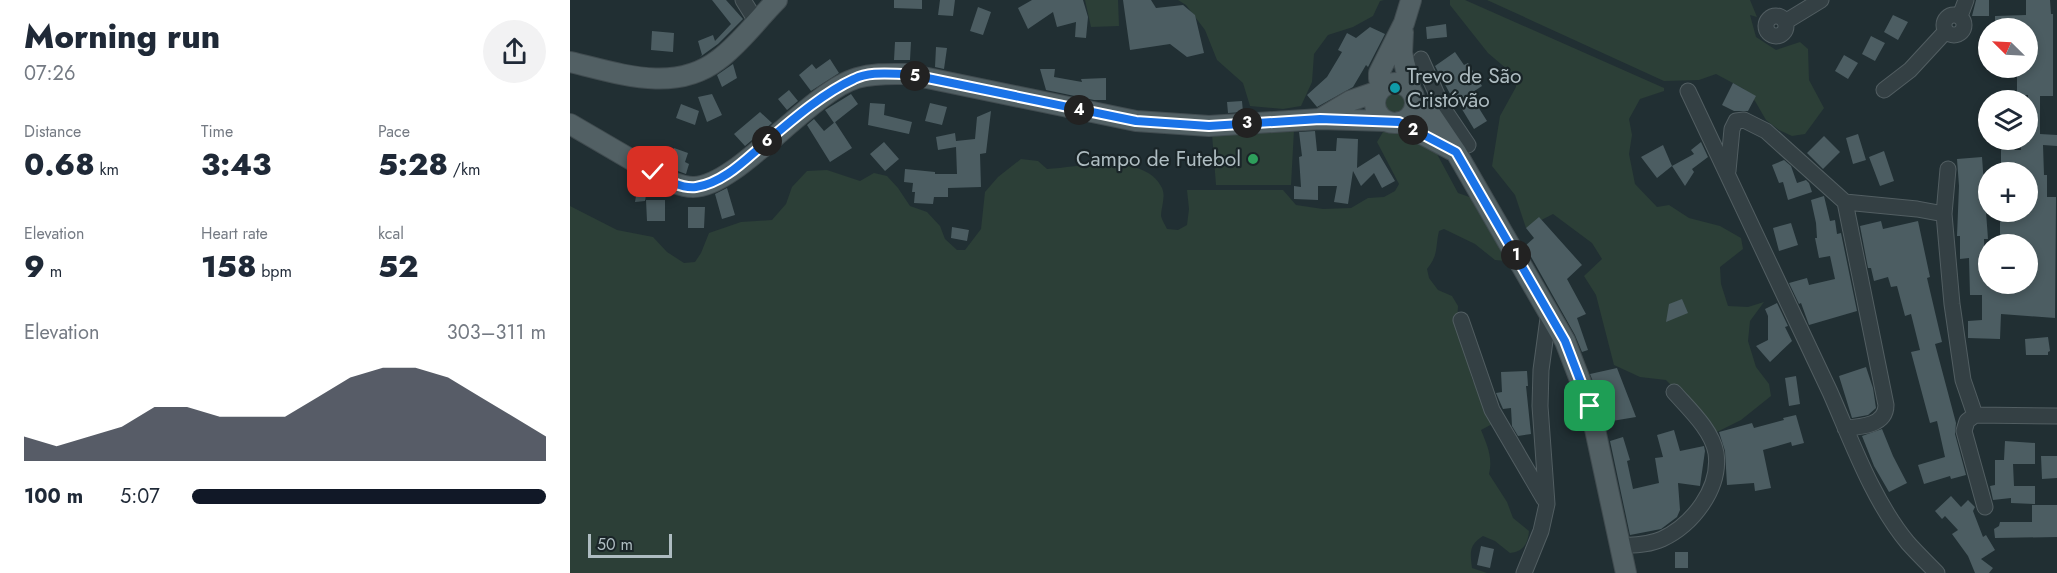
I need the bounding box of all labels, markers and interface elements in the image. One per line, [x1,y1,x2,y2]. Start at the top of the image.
text: Morning run [24,13,220,60]
north arrow [1978,18,2038,78]
map controls [1978,18,2038,294]
button: share [483,20,546,83]
text: 07:26 [24,59,75,88]
pin: 5 [900,61,930,91]
place label: Trevo de São Cristóvão [1407,61,1521,115]
text: 5 [910,64,920,87]
marker: Trevo de São Cristóvão [1388,81,1402,95]
button: layers [1978,90,2038,150]
pin: 4 [1064,95,1094,125]
text: 4 [1073,98,1085,121]
pin: 3 [1232,108,1262,138]
text: 3 [1242,111,1252,134]
pin: 2 [1398,115,1428,145]
text: 2 [1408,118,1418,141]
text: Distance [24,120,81,143]
text: Time [201,120,233,143]
text: Pace [378,120,410,143]
pin: 6 [752,126,782,156]
text: 6 [762,129,772,152]
text: 0.68 [24,143,95,186]
text: 3:43 [201,143,271,186]
text: 5:28 [378,143,448,186]
place label: Campo de Futebol [1076,144,1241,174]
pin [627,146,678,197]
marker: Campo de Futebol [1246,152,1260,166]
icon: check [636,155,669,188]
text: km [95,158,119,181]
text: /km [448,158,481,181]
button: + [1978,162,2038,222]
text: Elevation [24,222,84,245]
text: Heart rate [201,222,268,245]
text: kcal [378,222,404,245]
button: − [1978,234,2038,294]
pin: 1 [1501,240,1531,270]
text: 1 [1512,243,1520,266]
text: 9 [24,245,45,288]
text: 158 [201,245,256,288]
text: 52 [378,245,419,288]
text: m [45,260,62,283]
text: bpm [256,260,292,283]
text: Elevation [24,318,99,347]
text: 303–311 m [447,318,546,347]
pin [1564,380,1615,431]
icon: arrive [1573,389,1606,422]
text: 100 m [24,482,83,511]
text: 5:07 [120,482,160,511]
scale bar [588,531,672,558]
text: 50 m [597,533,633,556]

